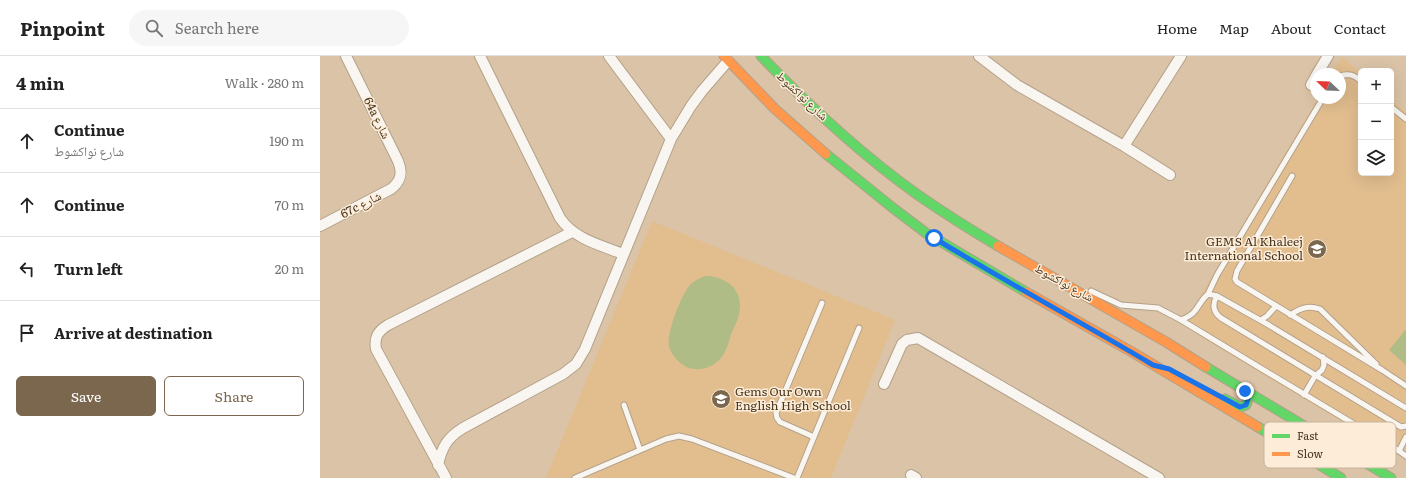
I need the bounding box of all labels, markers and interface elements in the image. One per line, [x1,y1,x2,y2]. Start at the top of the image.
search box [129,10,409,46]
text: Pinpoint [20,14,105,42]
text: Search here [175,16,259,39]
icon: search [143,17,165,39]
text: Home [1157,18,1197,38]
text: Map [1219,18,1249,38]
text: About [1271,18,1312,38]
text: Contact [1334,18,1386,38]
street label: شارع نواكشوط [773,67,833,124]
north arrow [1310,68,1346,104]
map controls [1358,68,1394,176]
button: + [1358,68,1394,104]
text: 4 min [16,70,65,95]
text: Walk · 280 m [225,73,304,92]
street label: 64a شارع [360,94,396,142]
button: − [1358,104,1394,140]
text: Continue [54,118,124,141]
icon: ahead [16,130,38,152]
text: 190 m [269,131,304,150]
button: layers [1358,140,1394,176]
text: شارع نواكشوط [54,141,124,160]
street label: 67c شارع [337,186,384,222]
text: Continue [54,193,124,216]
icon: ahead [16,194,38,216]
text: 70 m [275,195,304,214]
route start [925,229,943,247]
place label: GEMS Al Khaleej International School [1184,232,1303,264]
school or university icon: GEMS Al Khaleej International School [1306,238,1328,260]
text: Turn left [54,257,123,280]
icon: left [16,258,38,280]
text: 20 m [275,259,304,278]
street label: شارع نواكشوط [1032,259,1097,306]
text: Arrive at destination [54,321,213,344]
icon: arrive [16,322,38,344]
button: Save [16,376,156,416]
button: Share [164,376,304,416]
place label: Gems Our Own English High School [735,382,851,414]
route end [1236,382,1254,400]
school or university icon: Gems Our Own English High School [710,388,732,410]
legend [1264,422,1396,468]
text: Fast [1297,427,1319,443]
text: Slow [1297,445,1323,461]

